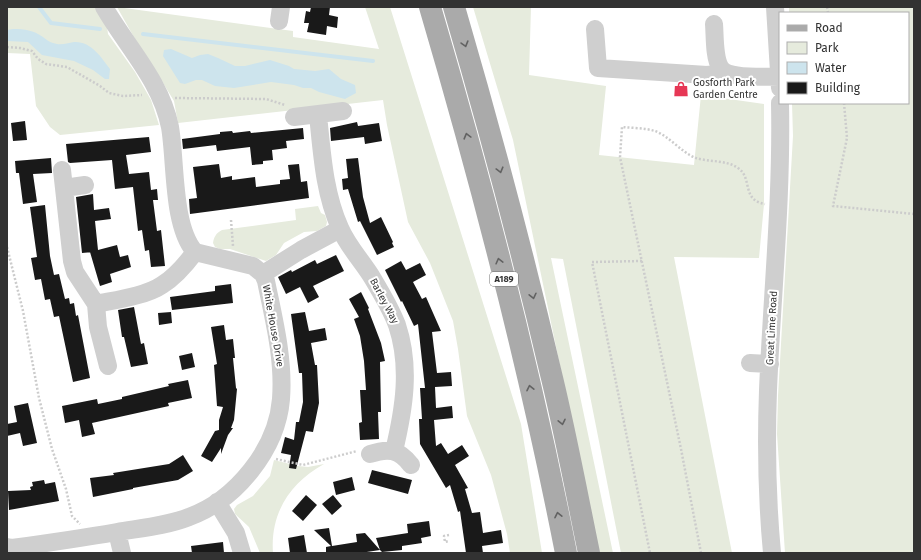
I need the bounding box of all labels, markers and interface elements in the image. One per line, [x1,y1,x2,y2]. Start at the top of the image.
legend [779,12,909,104]
text: Road [815,21,843,35]
one-way arrow [460,41,469,48]
text: Park [815,41,839,55]
text: Water [815,61,847,75]
place label: Gosforth Park Garden Centre [693,77,758,101]
shop icon: Gosforth Park Garden Centre [672,80,690,98]
text: Building [815,81,861,95]
one-way arrow [463,132,471,139]
one-way arrow [495,166,504,173]
one-way arrow [496,258,504,265]
road number: A189 [490,272,518,286]
street label: Barley Way [367,276,401,326]
street label: White House Drive [260,284,286,368]
street label: Great Lime Road [764,290,780,365]
one-way arrow [528,292,536,299]
one-way arrow [527,385,535,391]
one-way arrow [557,419,565,425]
one-way arrow [554,512,562,518]

